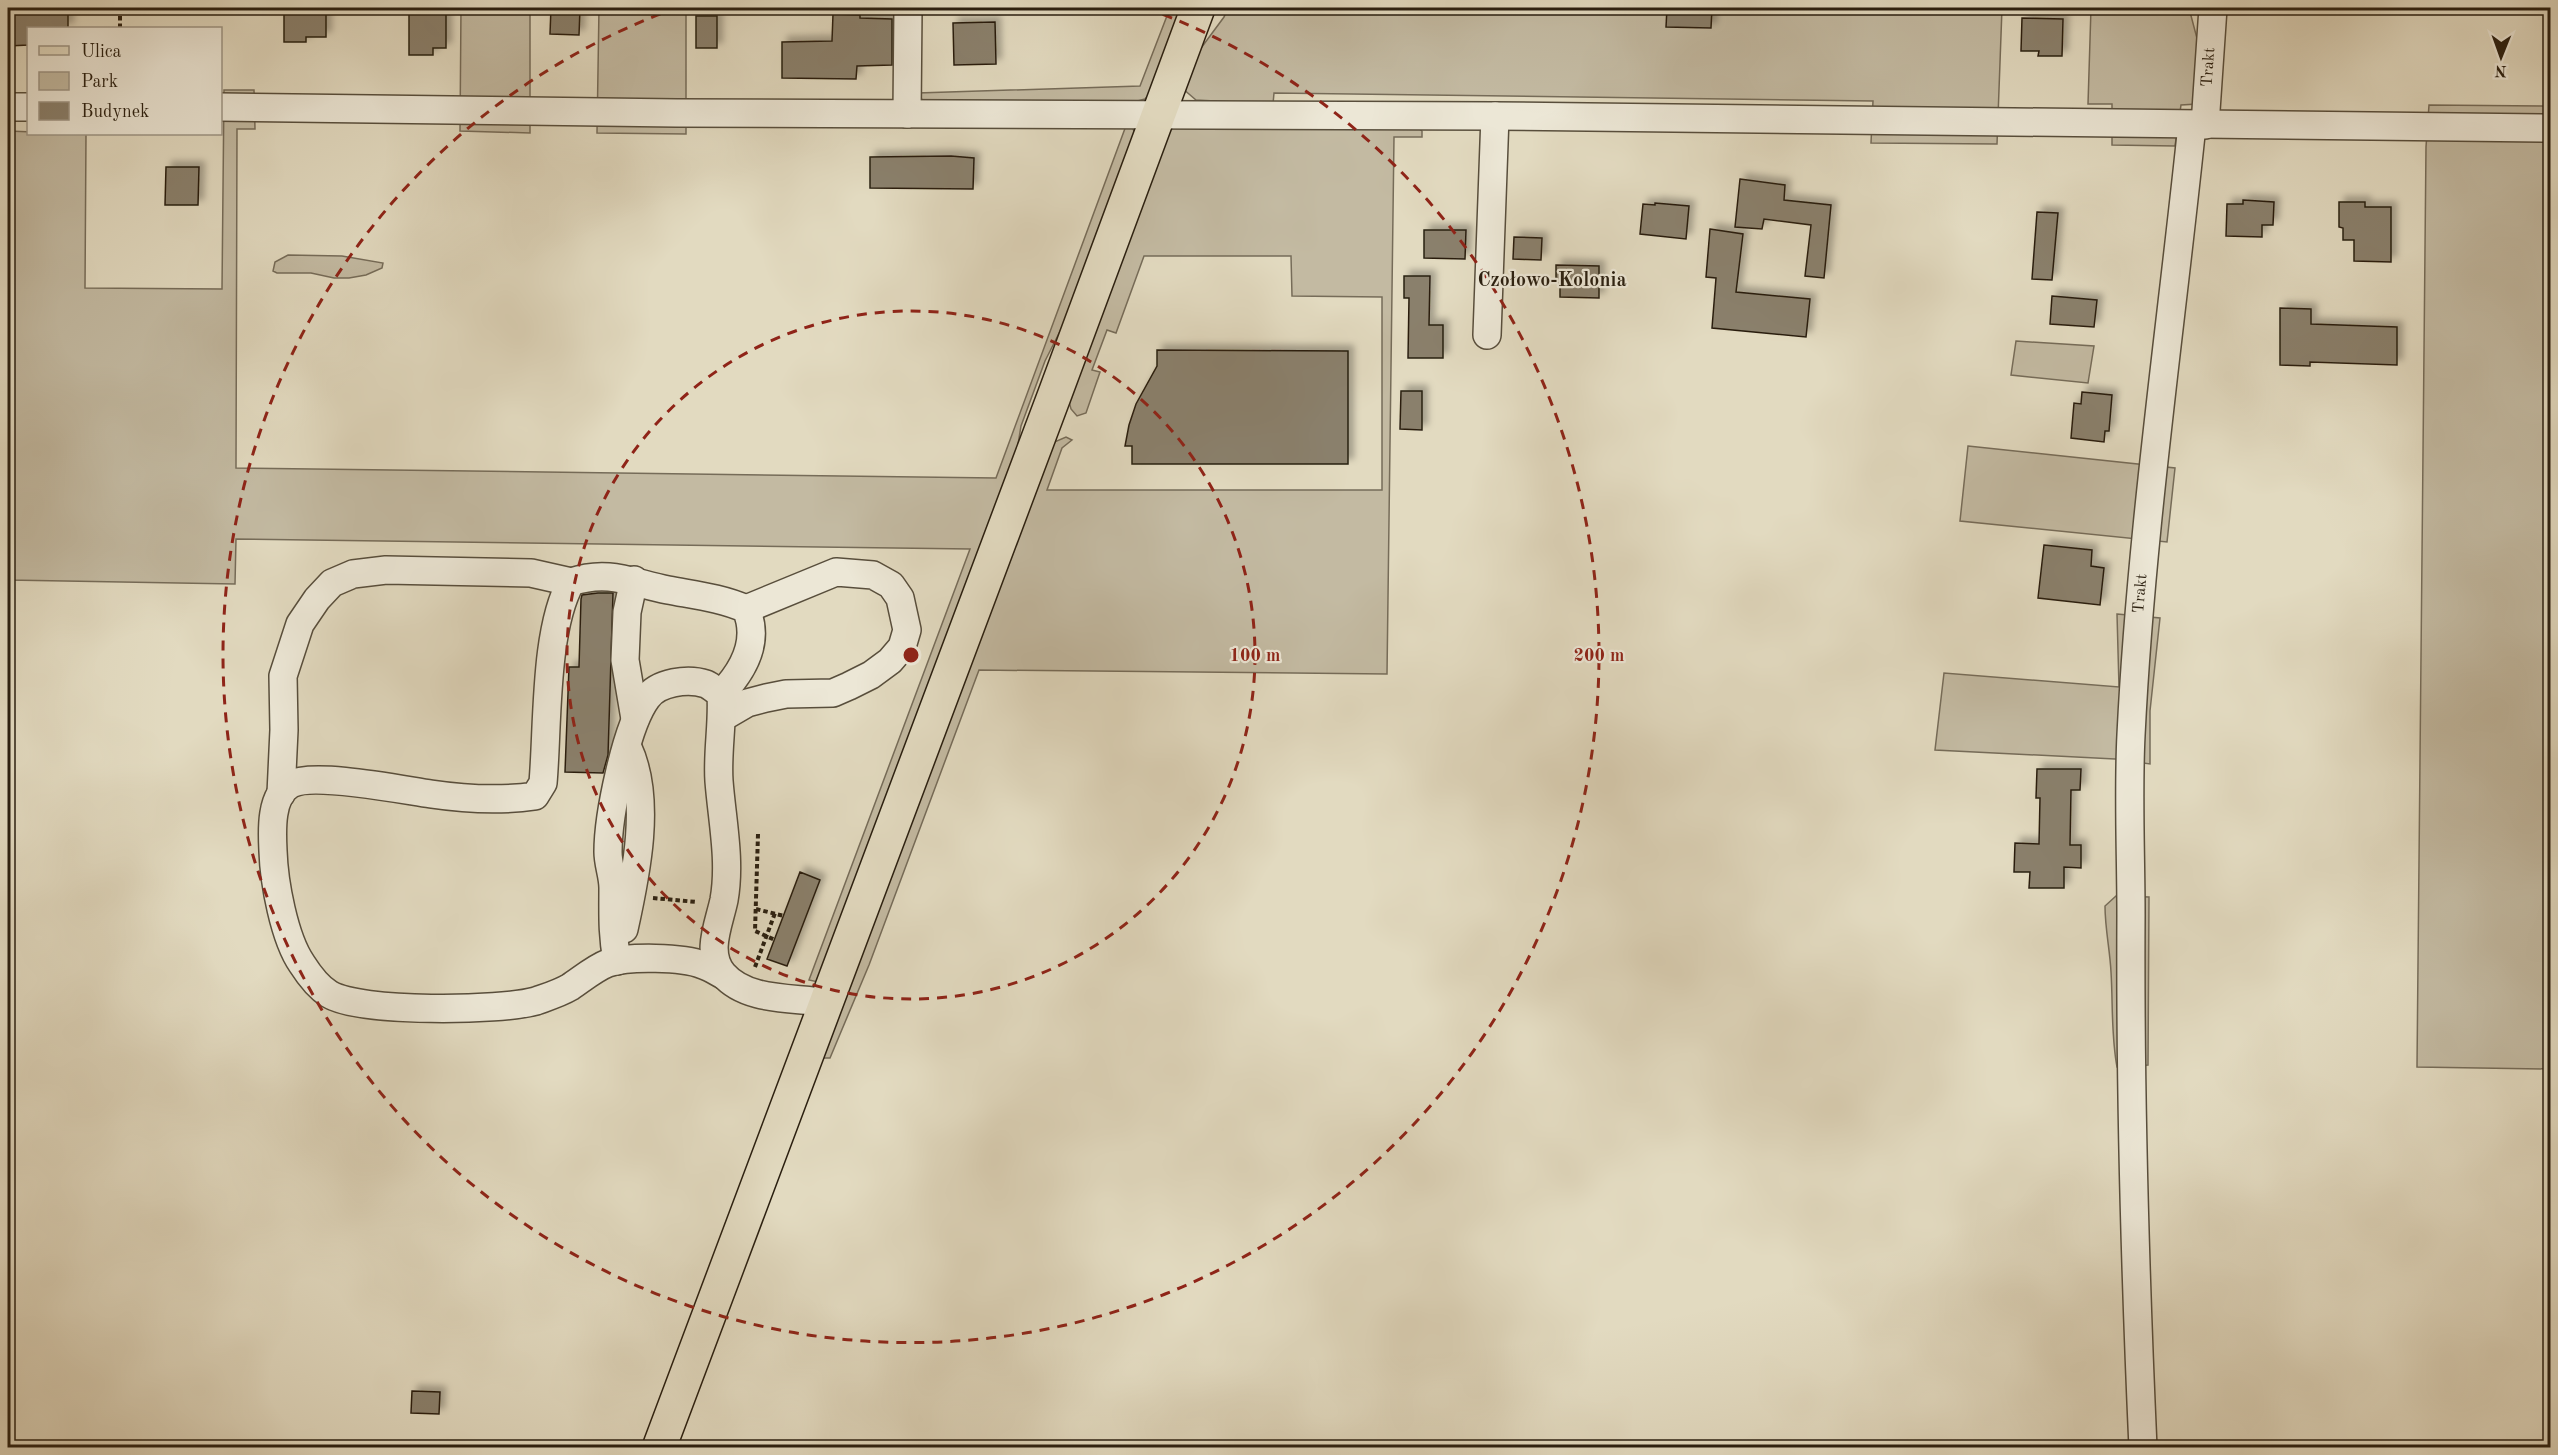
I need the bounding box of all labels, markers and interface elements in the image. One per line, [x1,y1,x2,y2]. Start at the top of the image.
legend [27,27,222,135]
north arrow [2471,27,2531,87]
text: Ulica [81,43,122,61]
street label: Trakt [2200,46,2218,88]
text: N [2494,62,2507,78]
text: Park [81,73,118,91]
text: Budynek [81,103,149,121]
district label: Czołowo-Kolonia [1477,271,1627,291]
street label: Trakt [2131,573,2151,614]
centre of rings [901,645,921,665]
text: 100 m [1230,647,1280,665]
text: 200 m [1574,647,1624,665]

